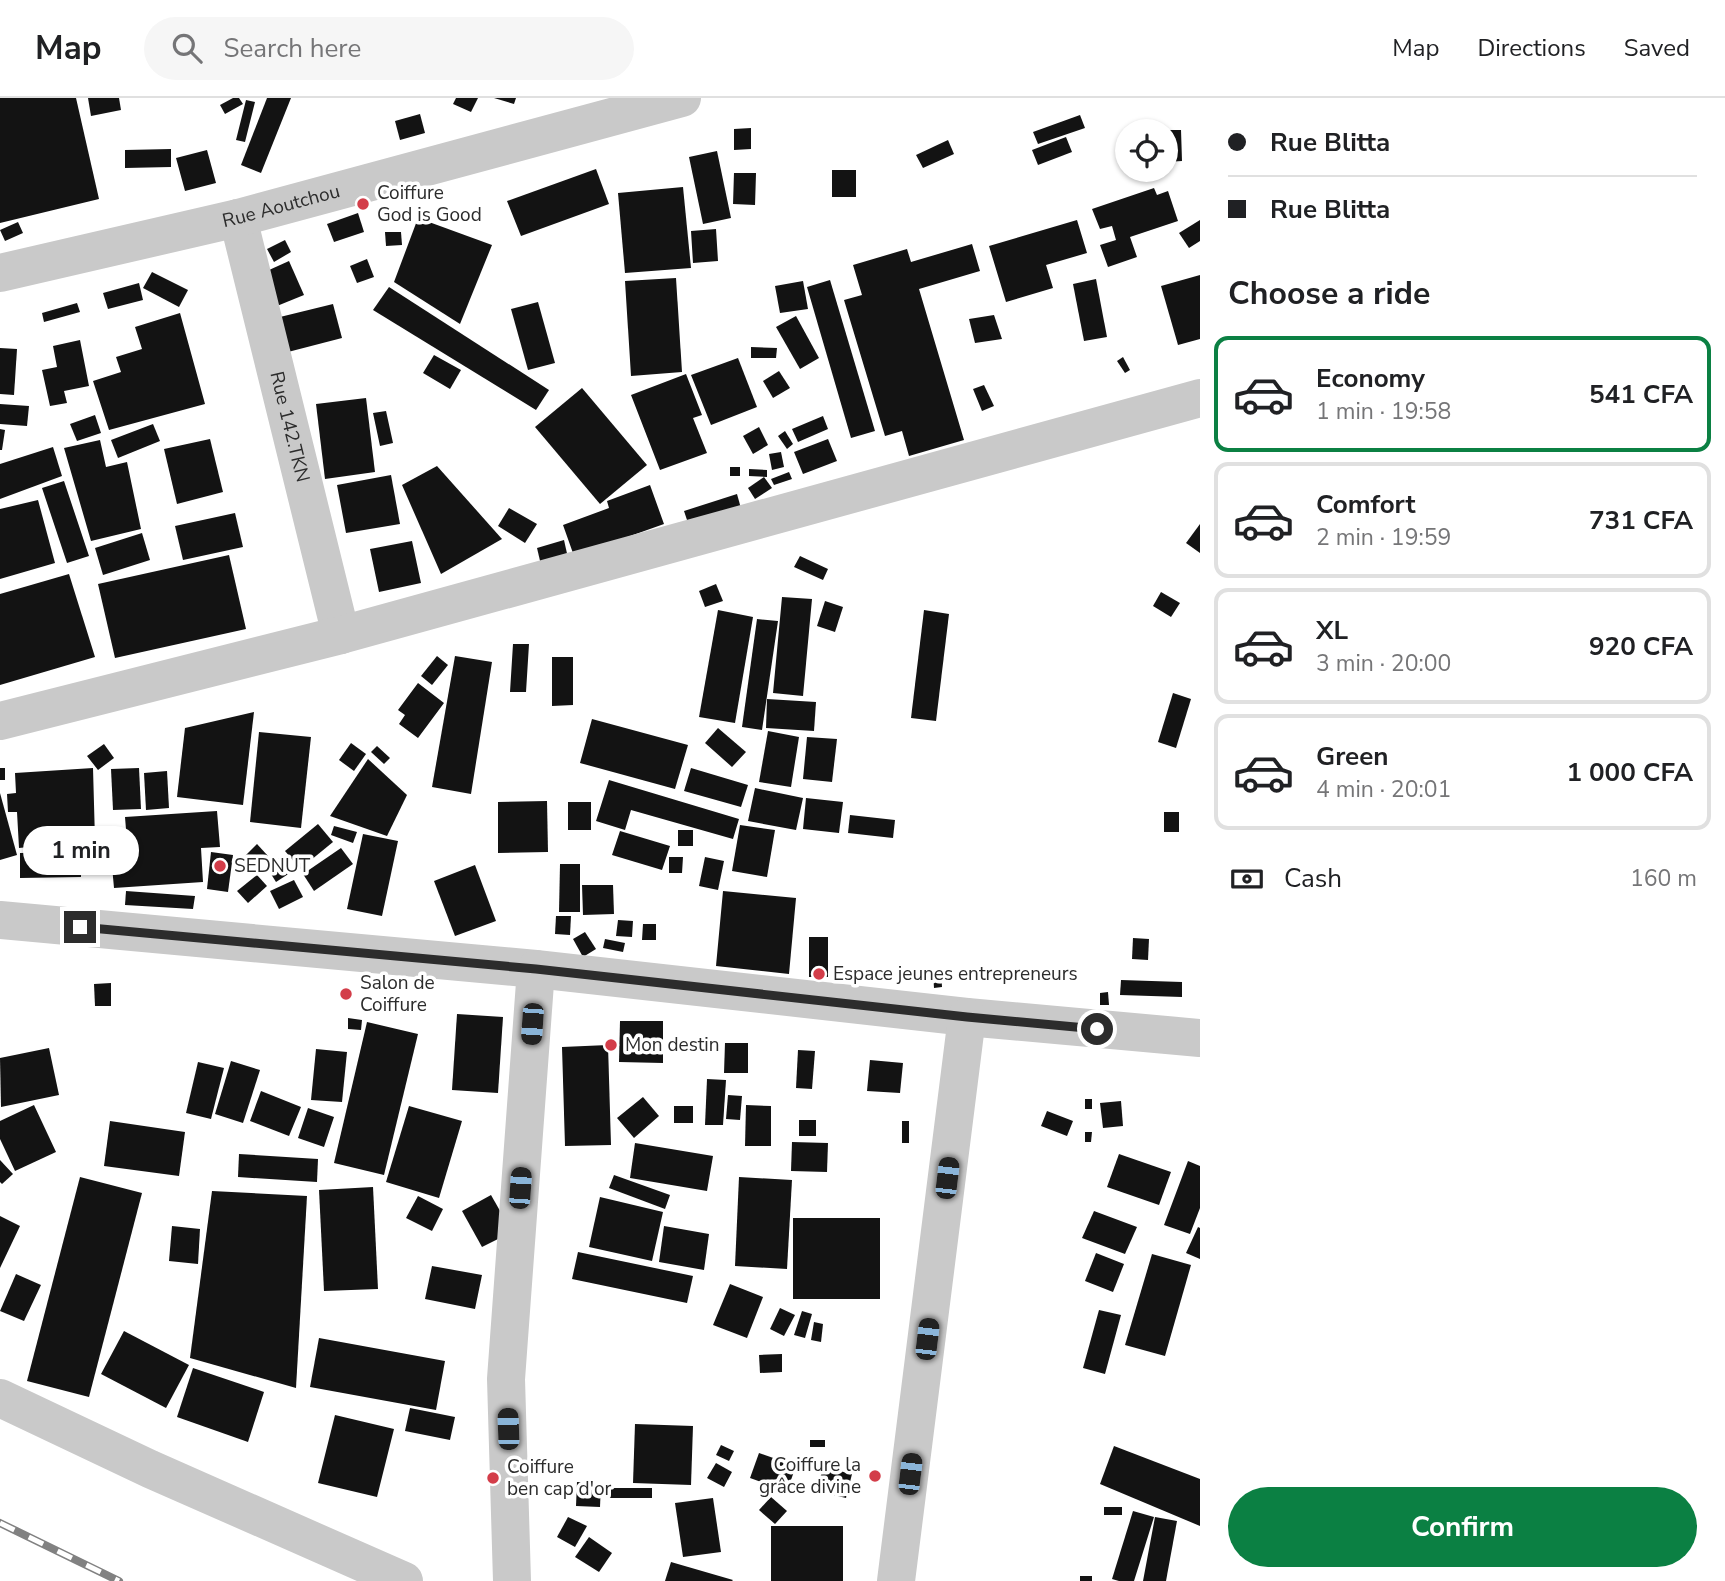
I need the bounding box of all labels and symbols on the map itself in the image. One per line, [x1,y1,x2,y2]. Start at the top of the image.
street label: Rue Aoutchou [220,178,343,234]
place label: Coiffure God is Good [377,180,482,228]
marker: Coiffure God is Good [355,196,371,212]
street label: Rue 142.TKN [263,369,316,485]
callout: 1 min [22,826,138,874]
place label: SEDNUT [234,853,311,879]
marker: SEDNUT [212,858,228,874]
route end [64,911,96,943]
place label: Espace jeunes entrepreneurs [833,961,1078,987]
marker: Espace jeunes entrepreneurs [811,966,827,982]
place label: Salon de Coiffure [360,970,435,1018]
marker: Salon de Coiffure [338,986,354,1002]
car [521,1002,544,1046]
route start [1081,1013,1113,1045]
place label: Mon destin [625,1032,720,1058]
marker: Mon destin [603,1037,619,1053]
car [935,1156,960,1200]
car [509,1166,532,1210]
car [915,1317,940,1361]
car [497,1408,520,1450]
place label: Coiffure la grâce divine [759,1452,861,1500]
car [898,1452,923,1496]
place label: Coiffure ben cap d'or [507,1454,611,1502]
marker: Coiffure la grâce divine [867,1468,883,1484]
marker: Coiffure ben cap d'or [485,1470,501,1486]

